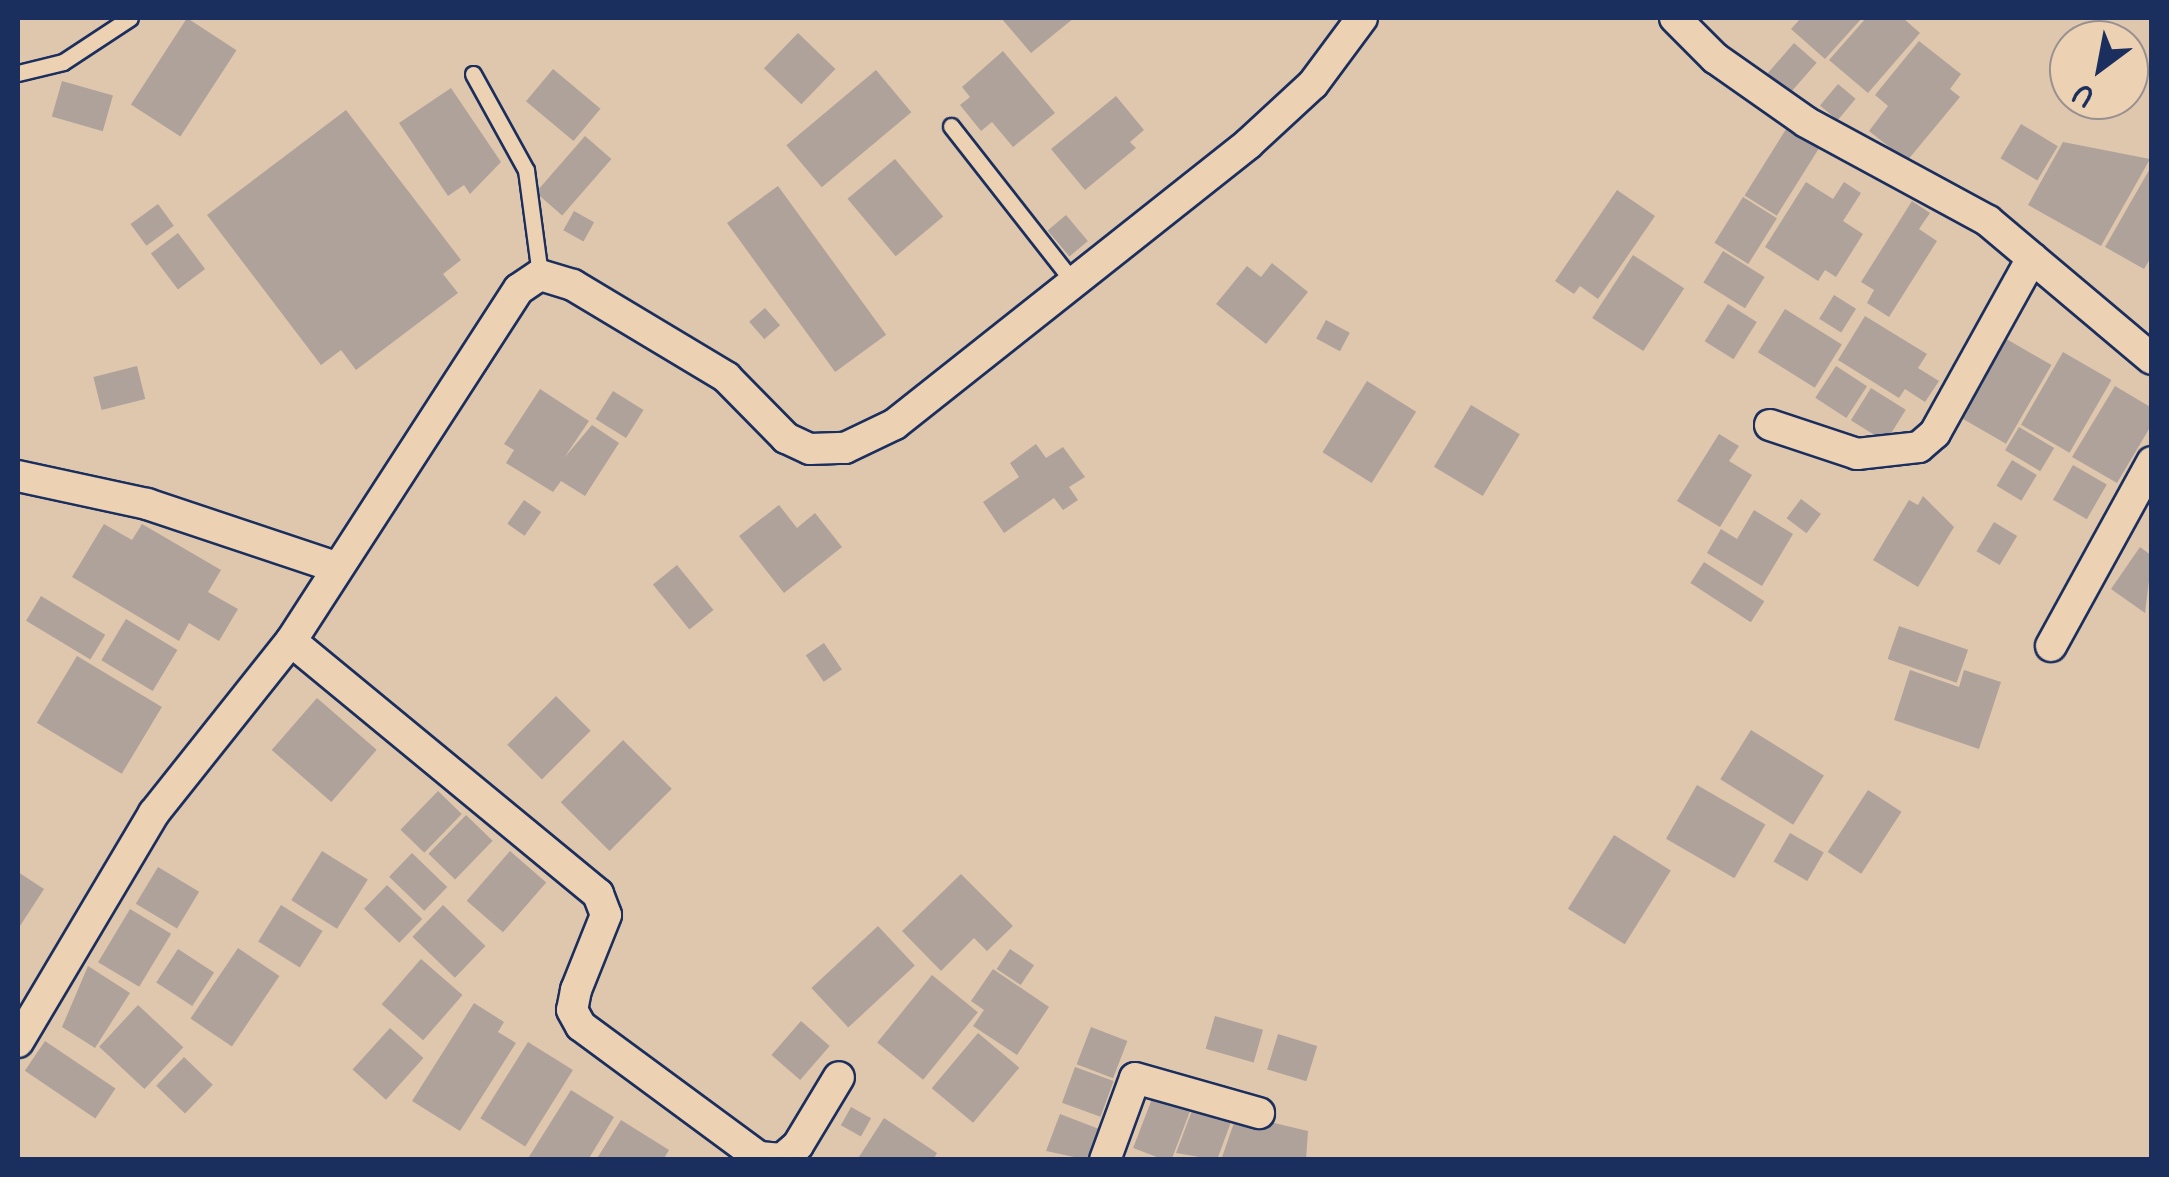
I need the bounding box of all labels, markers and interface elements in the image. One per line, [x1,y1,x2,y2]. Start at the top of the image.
north arrow [2049,20,2149,120]
text: U [2067,74,2101,114]

